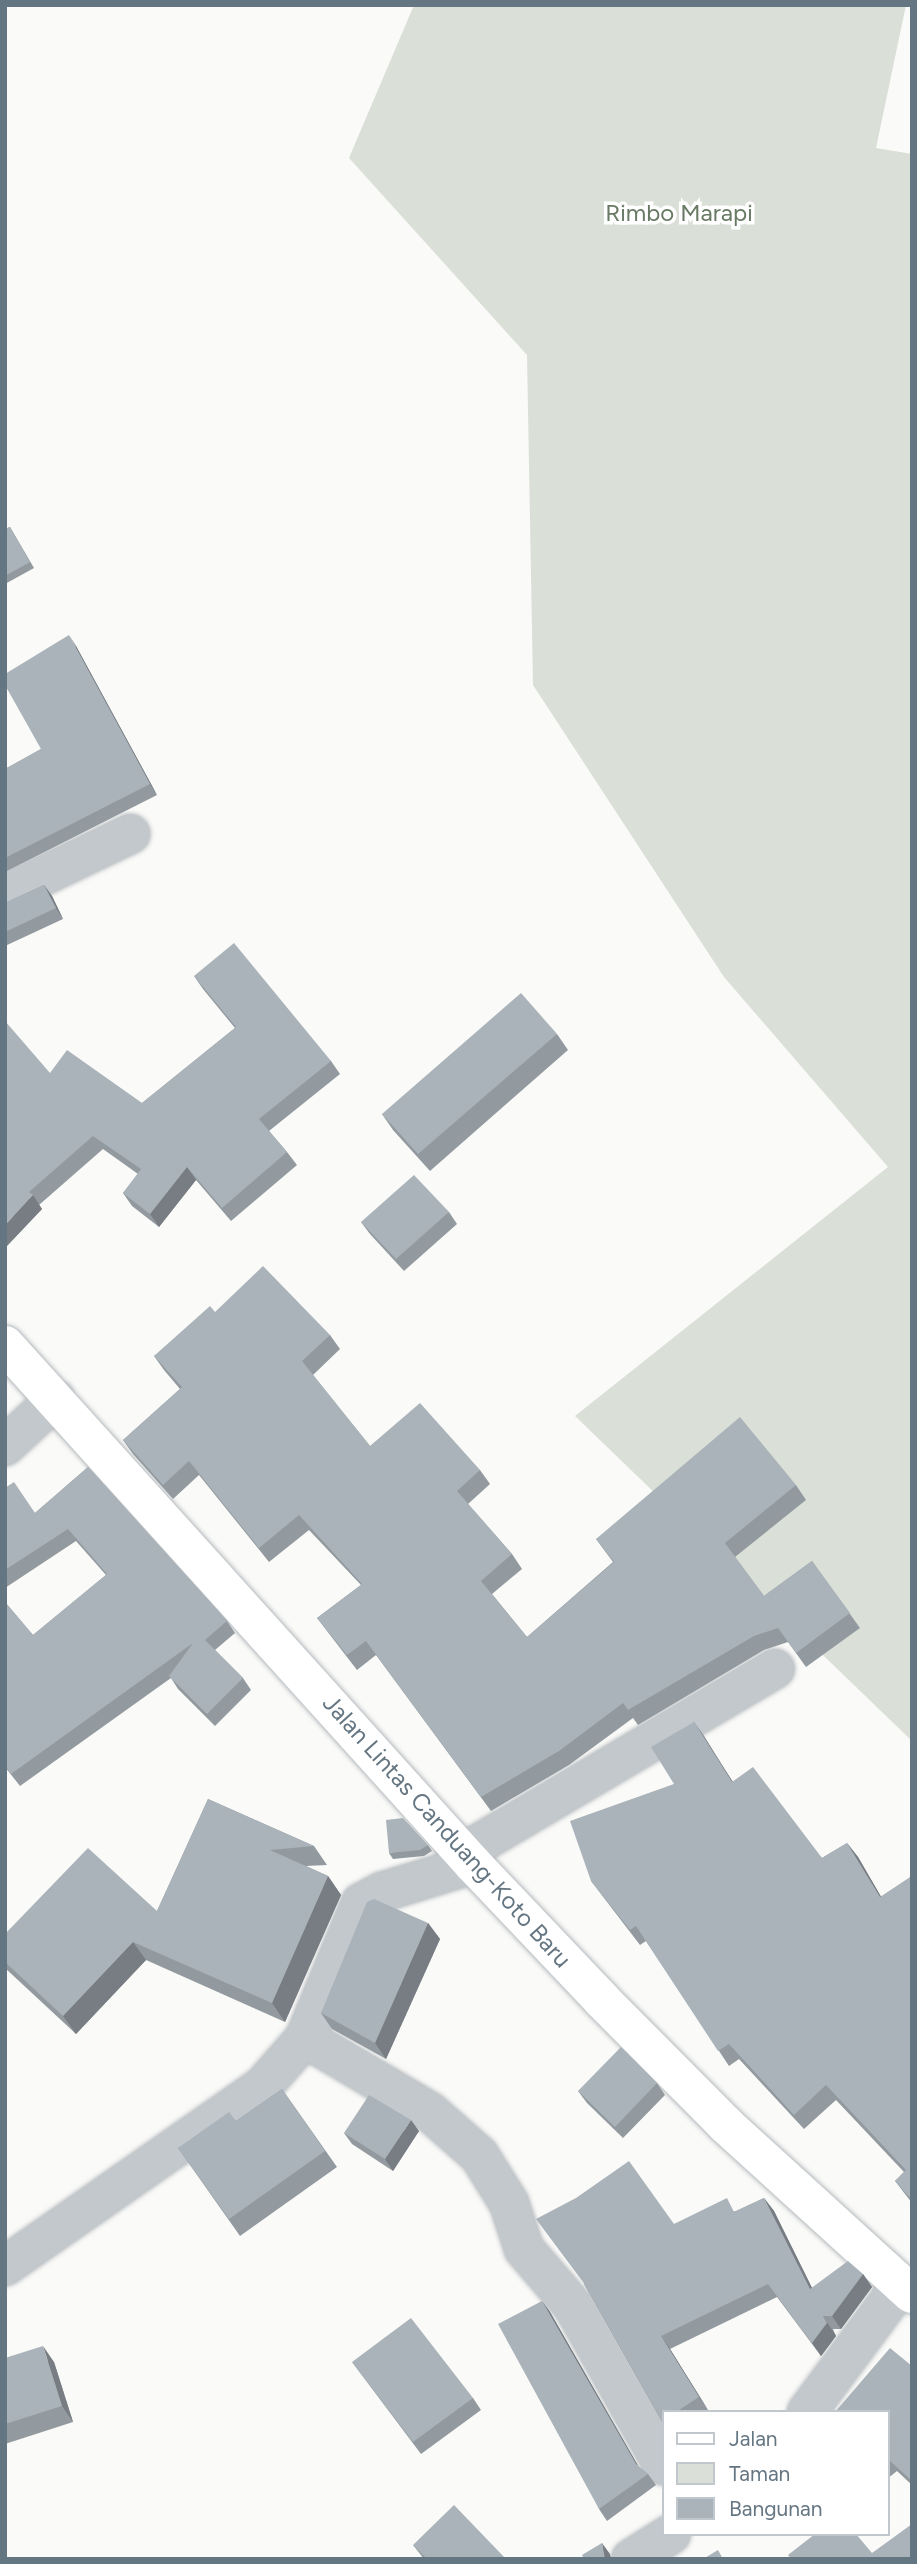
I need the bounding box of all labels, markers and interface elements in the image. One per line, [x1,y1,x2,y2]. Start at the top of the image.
park label: Rimbo Marapi [605,199,753,227]
street label: Jalan Lintas Canduang-Koto Baru [317,1689,577,1973]
legend [662,2410,889,2536]
text: Jalan [729,2426,778,2451]
text: Taman [729,2461,790,2486]
text: Bangunan [729,2496,822,2521]

